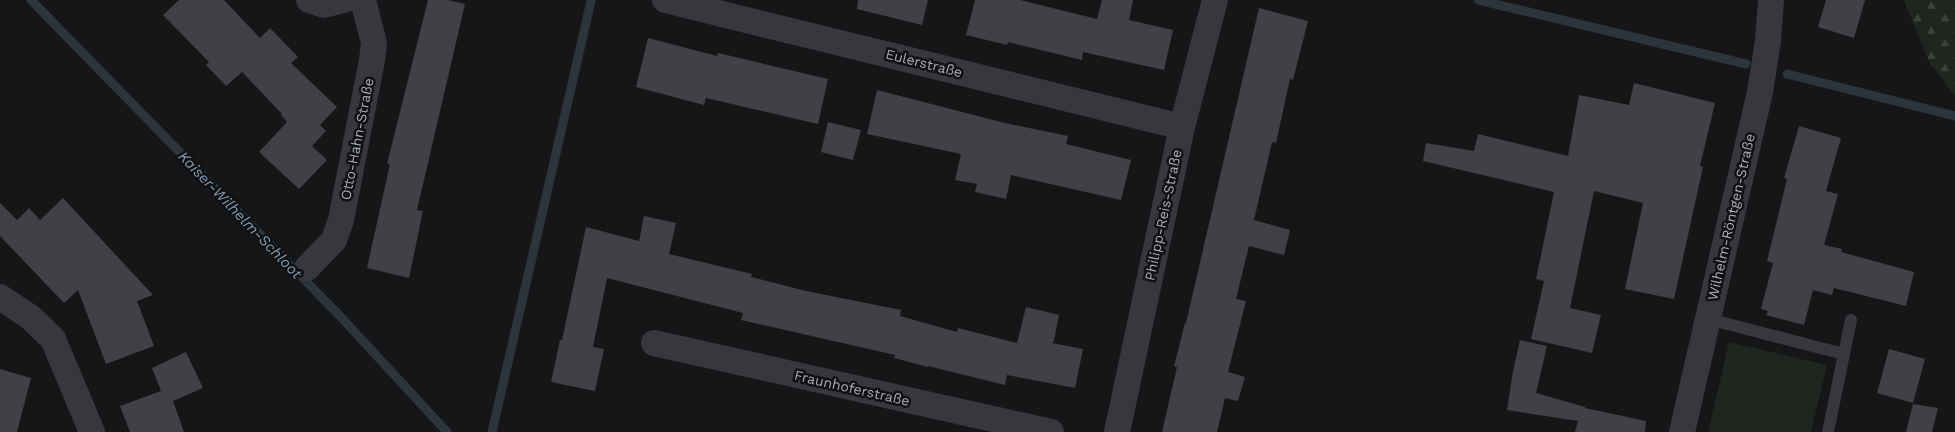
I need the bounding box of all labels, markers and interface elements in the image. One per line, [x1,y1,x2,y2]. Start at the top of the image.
street label: Eulerstraße [884,46,964,80]
street label: Otto-Hahn-Straße [337,77,377,201]
street label: Wilhelm-Röntgen-Straße [1704,132,1758,302]
water label: Kaiser-Wilhelm-Schloot [174,147,306,283]
street label: Philipp-Reis-Straße [1141,148,1185,282]
street label: Fraunhoferstraße [793,367,911,409]

